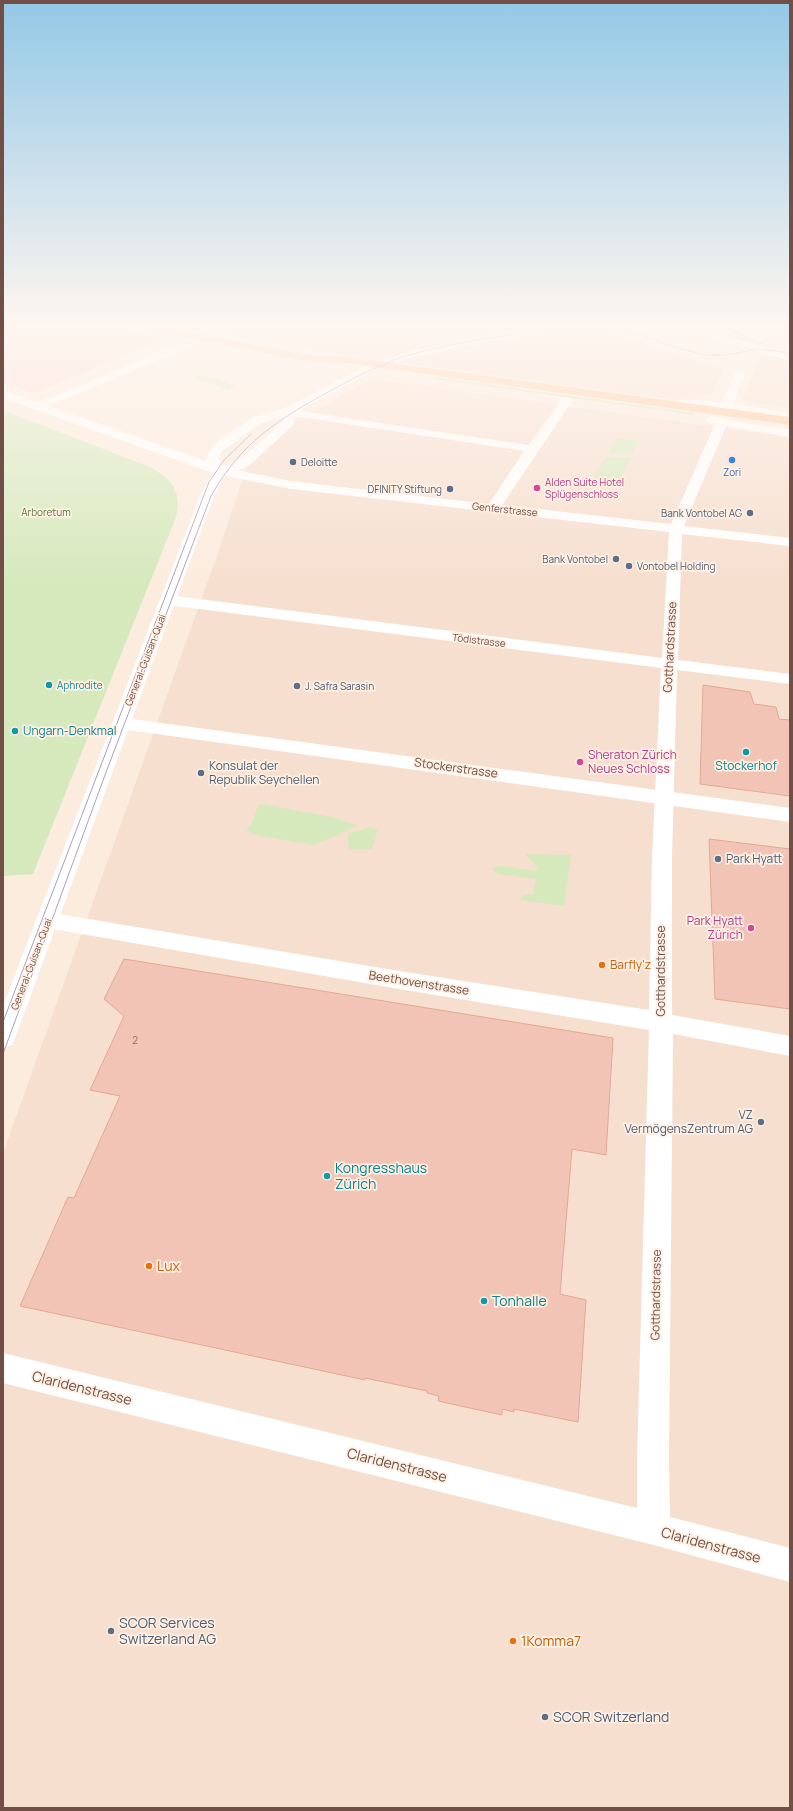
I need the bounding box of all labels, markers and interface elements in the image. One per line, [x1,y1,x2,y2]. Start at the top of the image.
place label: Deloitte [301,455,338,469]
marker: Zori [727,455,737,465]
marker: Deloitte [288,457,298,467]
place label: Zori [723,465,741,479]
place label: Alden Suite Hotel Splügenschloss [545,475,624,501]
place label: DFINITY Stiftung [367,482,442,496]
marker: Alden Suite Hotel Splügenschloss [532,483,542,493]
marker: DFINITY Stiftung [445,484,455,494]
street label: Genferstrasse [472,499,539,519]
park label: Arboretum [21,505,71,519]
place label: Bank Vontobel AG [661,506,742,520]
marker: Bank Vontobel AG [745,508,755,518]
place label: Bank Vontobel [542,552,608,566]
marker: Bank Vontobel [611,554,621,564]
place label: Vontobel Holding [637,559,715,573]
marker: Vontobel Holding [624,561,634,571]
street label: Gotthardstrasse [659,601,680,693]
street label: General-Guisan-Quai [121,612,169,708]
street label: Tödistrasse [451,630,507,650]
place label: Aphrodite [57,678,103,692]
place label: J. Safra Sarasin [305,679,374,693]
marker: Aphrodite [44,680,54,690]
marker: J. Safra Sarasin [292,681,302,691]
place label: Ungarn-Denkmal [23,722,116,739]
marker: Ungarn-Denkmal [10,726,20,736]
place label: Sheraton Zürich Neues Schloss [588,746,677,777]
marker: Stockerhof [741,747,751,757]
street label: Stockerstrasse [413,753,499,782]
place label: Konsulat der Republik Seychellen [209,757,319,788]
marker: Sheraton Zürich Neues Schloss [575,757,585,767]
place label: Stockerhof [715,757,777,774]
marker: Konsulat der Republik Seychellen [196,768,206,778]
place label: Park Hyatt [726,850,782,867]
marker: Park Hyatt [713,854,723,864]
place label: Park Hyatt Zürich [687,912,743,943]
street label: General-Guisan-Quai [7,916,55,1012]
marker: Park Hyatt Zürich [746,923,756,933]
street label: Gotthardstrasse [652,925,669,1017]
place label: Barfly'z [610,956,651,973]
marker: Barfly'z [597,960,607,970]
street label: Beethovenstrasse [368,966,471,999]
house number: 2 [132,1033,138,1047]
place label: VZ VermögensZentrum AG [625,1106,754,1137]
marker: VZ VermögensZentrum AG [756,1117,766,1127]
place label: Kongresshaus Zürich [335,1158,427,1193]
marker: Kongresshaus Zürich [322,1171,332,1181]
street label: Gotthardstrasse [646,1249,665,1341]
place label: Lux [157,1256,180,1275]
marker: Lux [144,1261,154,1271]
place label: Tonhalle [492,1291,547,1310]
marker: Tonhalle [479,1296,489,1306]
street label: Claridenstrasse [30,1366,134,1409]
street label: Claridenstrasse [345,1443,449,1486]
street label: Claridenstrasse [659,1522,763,1567]
place label: SCOR Services Switzerland AG [119,1613,216,1648]
marker: SCOR Services Switzerland AG [106,1626,116,1636]
place label: 1Komma7 [521,1631,581,1650]
marker: 1Komma7 [508,1636,518,1646]
place label: SCOR Switzerland [553,1707,669,1726]
marker: SCOR Switzerland [540,1712,550,1722]

